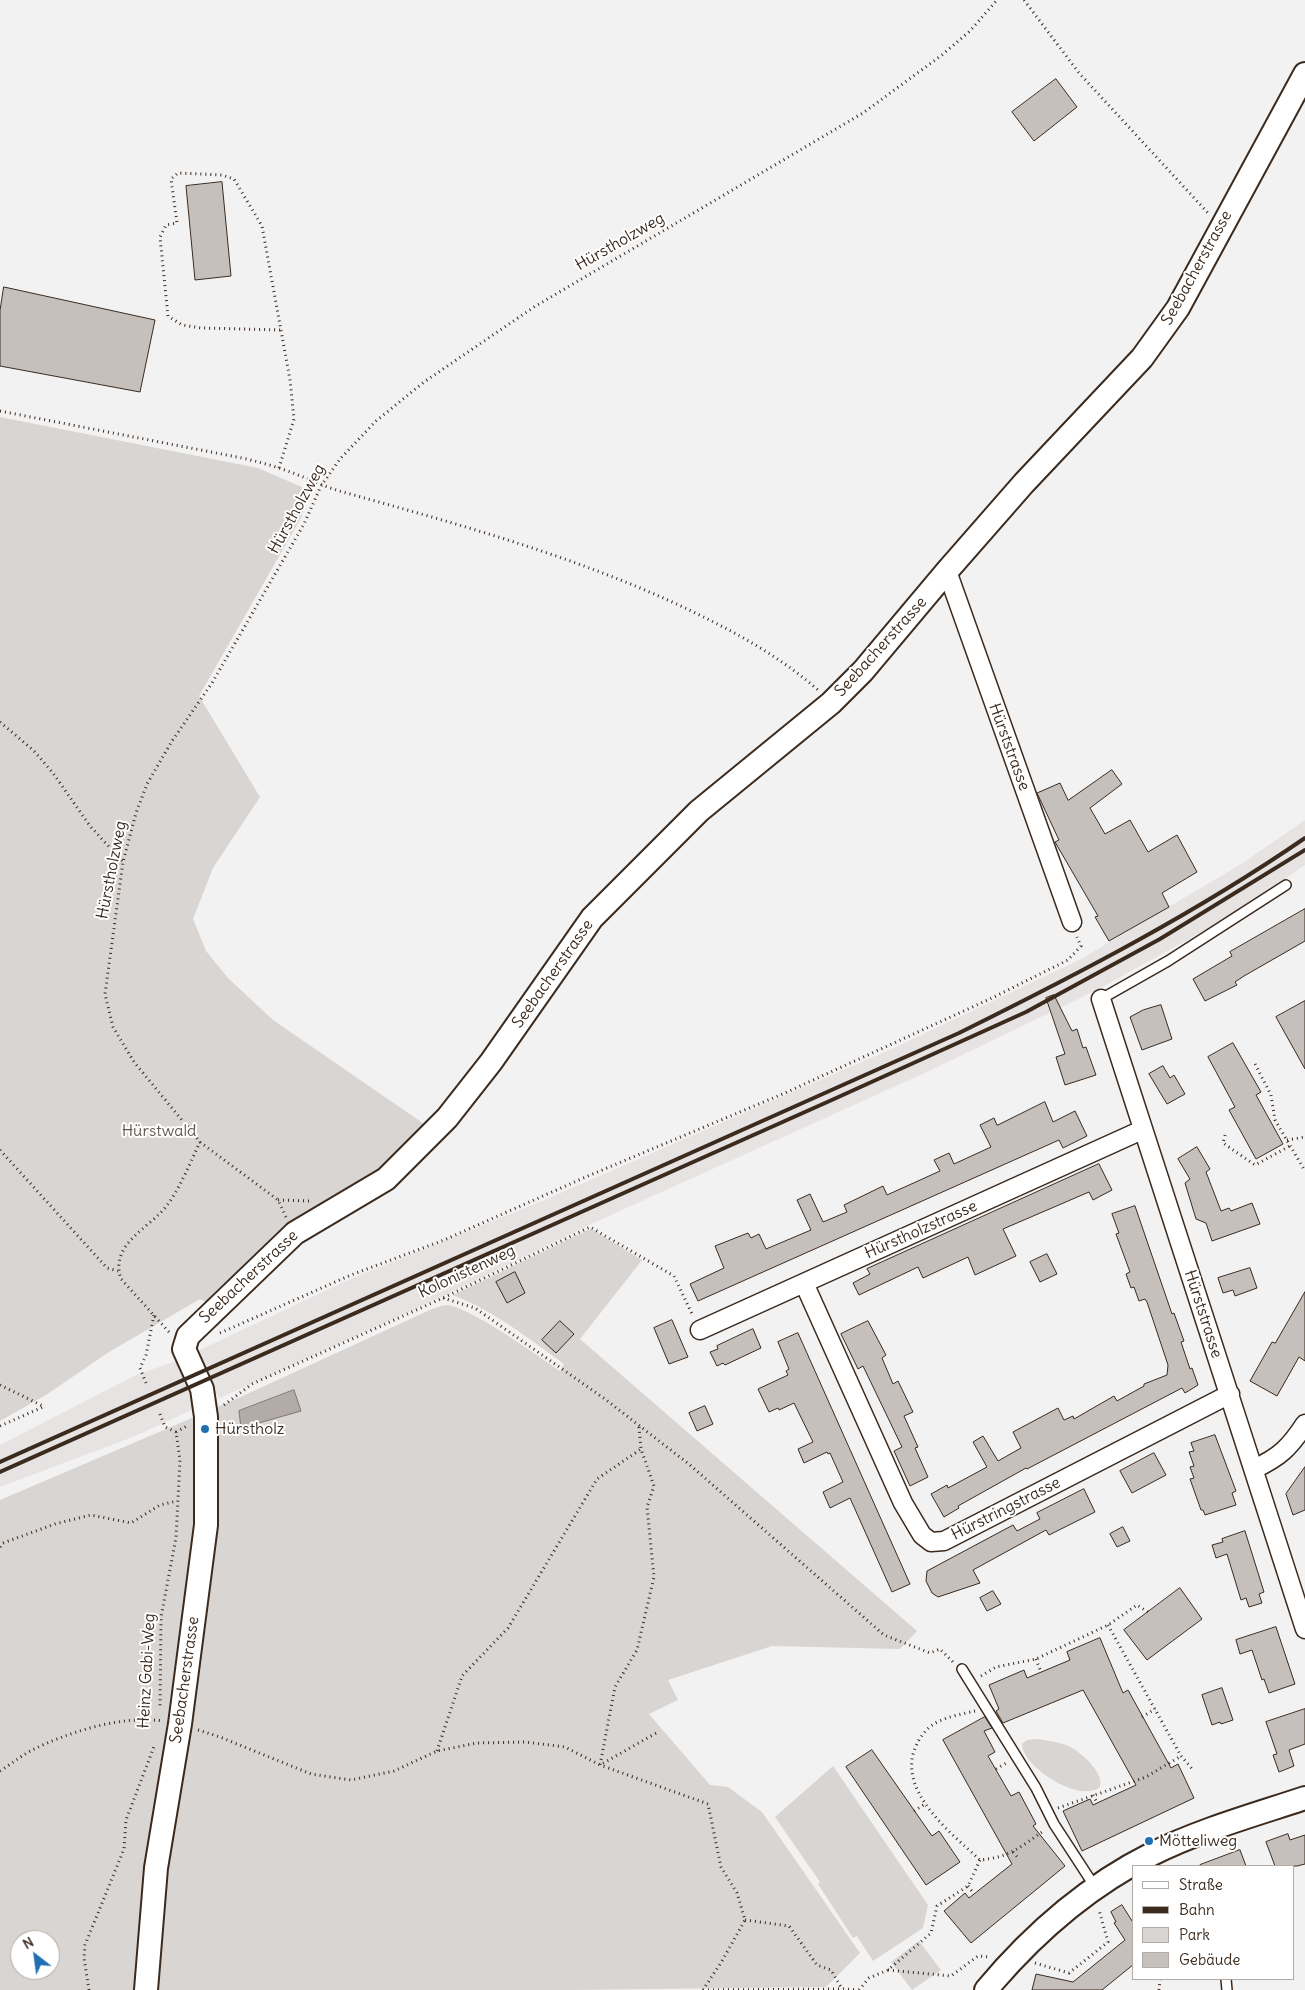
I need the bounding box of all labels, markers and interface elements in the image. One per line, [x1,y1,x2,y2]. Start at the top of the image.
street label: Seebacherstrasse [1158,207,1236,329]
street label: Hürstholzweg [572,209,668,275]
street label: Hürstholzweg [264,461,330,557]
street label: Seebacherstrasse [831,593,931,701]
street label: Hürststrasse [984,701,1034,793]
street label: Hürstholzweg [93,819,131,921]
street label: Seebacherstrasse [508,916,598,1032]
park label: Hürstwald [122,1121,196,1141]
street label: Hürstholzstrasse [862,1197,980,1263]
street label: Seebacherstrasse [196,1226,302,1328]
street label: Kolonistenweg [416,1241,518,1303]
street label: Hürststrasse [1180,1268,1226,1360]
place label: Hürstholz [215,1419,284,1439]
marker: Hürstholz [199,1423,211,1435]
street label: Hürstringstrasse [948,1473,1064,1545]
street label: Heinz Gabi-Weg [134,1613,160,1729]
street label: Seebacherstrasse [167,1615,203,1745]
place label: Mötteliweg [1159,1831,1237,1851]
marker: Mötteliweg [1143,1835,1155,1847]
legend [1132,1865,1295,1980]
text: Straße [1179,1875,1223,1894]
text: Bahn [1179,1900,1215,1919]
text: Park [1179,1925,1210,1944]
north arrow [10,1930,60,1980]
text: N [19,1933,37,1953]
text: Gebäude [1179,1950,1240,1969]

